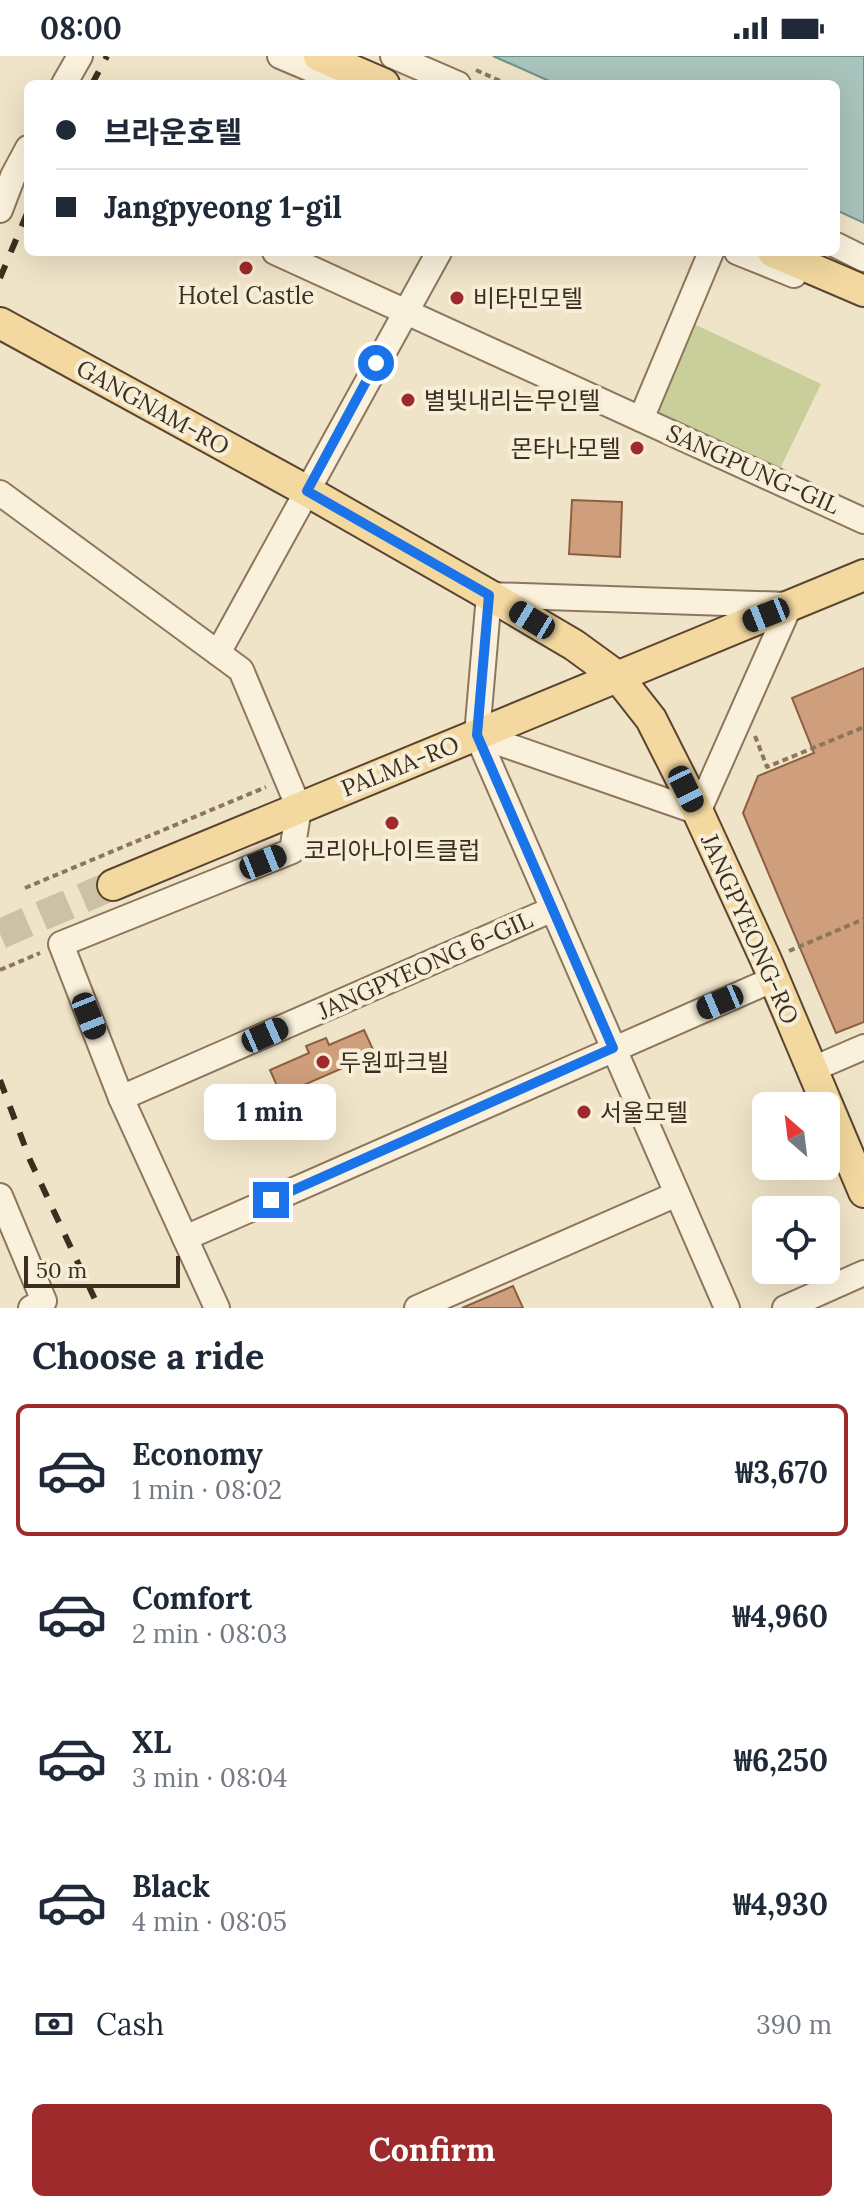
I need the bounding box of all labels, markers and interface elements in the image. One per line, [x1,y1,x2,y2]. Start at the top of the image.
text: 08:00 [40,9,122,47]
text: 브라운호텔 [104,113,242,151]
text: Jangpyeong 1-gil [104,188,342,226]
marker: Hotel Castle [237,259,255,277]
place label: Hotel Castle [178,280,314,311]
place label: 비타민모텔 [473,283,583,314]
marker: 비타민모텔 [448,289,466,307]
route start [358,345,394,381]
street label: GANGNAM-RO [71,352,235,462]
place label: 별빛내리는무인텔 [424,385,601,416]
marker: 별빛내리는무인텔 [399,391,417,409]
street label: SANGPUNG-GIL [662,417,844,521]
place label: 몬타나모텔 [511,433,621,464]
marker: 몬타나모텔 [628,439,646,457]
car [739,595,793,635]
car [505,597,559,643]
street label: PALMA-RO [336,728,464,804]
car [665,762,707,816]
marker: 코리아나이트클럽 [383,814,401,832]
street label: JANGPYEONG-RO [694,828,806,1029]
place label: 코리아나이트클럽 [304,835,480,866]
car [236,842,290,882]
street label: JANGPYEONG 6-GIL [312,904,537,1027]
car [693,982,747,1022]
car [69,989,109,1043]
car [238,1014,292,1056]
place label: 두원파크빌 [339,1047,449,1078]
marker: 두원파크빌 [314,1053,332,1071]
callout: 1 min [205,1084,337,1140]
north arrow [752,1092,840,1180]
map controls [752,1092,840,1284]
text: 1 min [237,1095,303,1128]
place label: 서울모텔 [600,1097,688,1128]
marker: 서울모텔 [575,1103,593,1121]
route end [253,1182,289,1218]
button: locate [752,1196,840,1284]
scale bar [24,1252,180,1288]
text: 50 m [36,1256,87,1284]
text: Choose a ride [32,1333,264,1379]
icon: car [36,1434,108,1506]
text: Economy [132,1435,263,1473]
text: ₩3,670 [736,1453,828,1491]
text: 1 min · 08:02 [132,1473,282,1506]
icon: car [36,1578,108,1650]
text: Comfort [132,1579,252,1617]
text: ₩4,960 [733,1597,828,1635]
text: 2 min · 08:03 [132,1617,287,1650]
icon: car [36,1722,108,1794]
text: XL [132,1723,171,1761]
text: ₩6,250 [734,1741,828,1779]
text: 3 min · 08:04 [132,1761,287,1794]
icon: car [36,1866,108,1938]
text: Black [132,1867,210,1905]
text: ₩4,930 [733,1885,828,1923]
text: 4 min · 08:05 [132,1905,287,1938]
icon: cash [32,2002,76,2046]
text: Cash [96,2005,164,2043]
text: 390 m [756,2008,832,2041]
button: Confirm [32,2104,832,2196]

